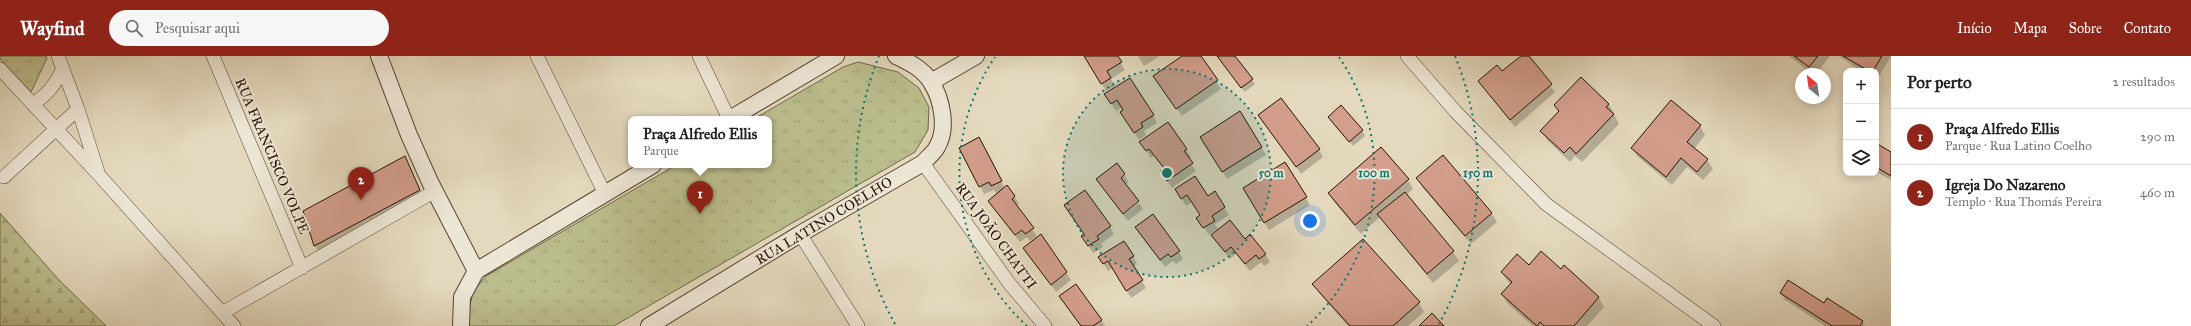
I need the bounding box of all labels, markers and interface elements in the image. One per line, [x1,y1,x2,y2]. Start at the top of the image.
search box [109,10,389,46]
text: Wayfind [20,17,85,40]
icon: search [123,17,145,39]
text: Pesquisar aqui [155,19,240,37]
text: Início [1957,20,1992,37]
text: Mapa [2014,20,2047,37]
text: Sobre [2069,20,2102,37]
text: Contato [2124,20,2171,37]
north arrow [1795,68,1831,104]
map controls [1843,68,1879,176]
button: + [1843,68,1879,104]
text: Por perto [1907,72,1972,93]
text: 2 resultados [2112,74,2175,90]
street label: RUA FRANCISCO VOLPE [231,75,313,237]
button: − [1843,104,1879,140]
popup [628,116,772,168]
text: Praça Alfredo Ellis [1945,120,2059,138]
text: Praça Alfredo Ellis [643,125,757,143]
text: 1 [1917,129,1923,145]
text: 290 m [2140,129,2175,145]
text: Parque · Rua Latino Coelho [1945,138,2092,154]
button: layers [1843,140,1879,176]
text: Parque [643,143,679,159]
centre of rings [1160,166,1174,180]
text: 50 m [1258,166,1285,180]
text: 100 m [1358,166,1391,180]
text: 150 m [1463,166,1494,180]
pin: 2 [348,167,374,200]
street label: RUA LATINO COELHO [753,173,895,269]
text: Igreja Do Nazareno [1945,176,2066,194]
street label: RUA JOÃO CHATTI [951,179,1041,293]
pin: 1 [687,181,713,214]
text: 2 [1917,185,1923,201]
text: 460 m [2140,185,2175,201]
text: Templo · Rua Thomás Pereira [1945,194,2102,210]
your location [1300,211,1320,231]

